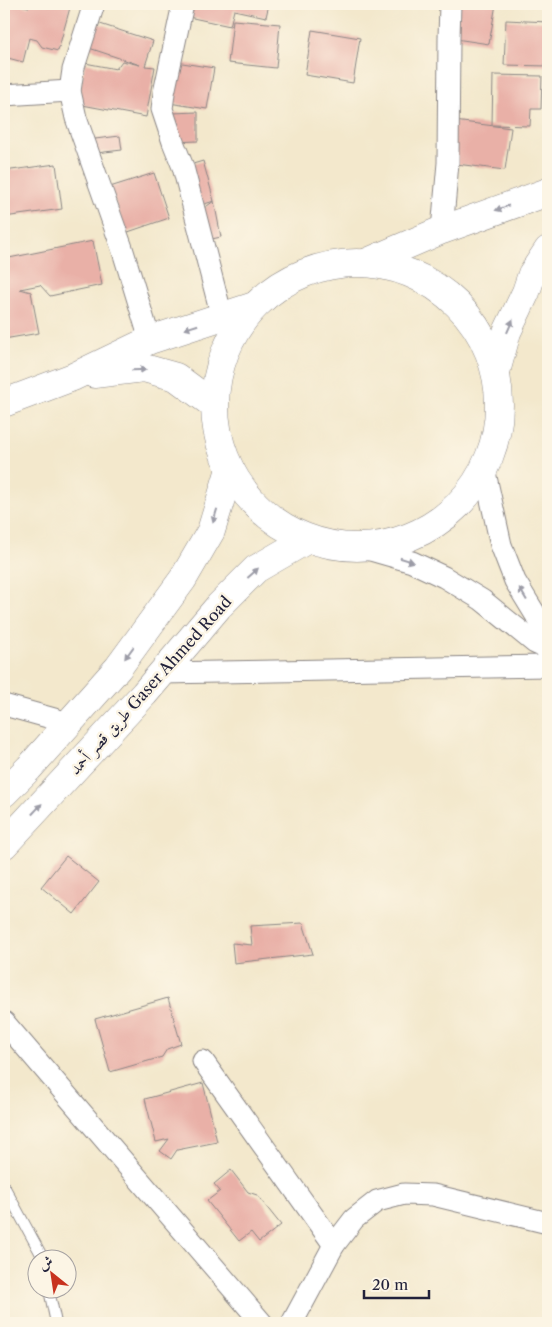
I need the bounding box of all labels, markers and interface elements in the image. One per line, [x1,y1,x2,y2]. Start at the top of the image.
one-way arrow [495,205,510,212]
one-way arrow [506,319,514,333]
one-way arrow [184,323,199,331]
one-way arrow [131,365,147,373]
one-way arrow [211,509,219,524]
one-way arrow [399,557,414,565]
one-way arrow [246,567,258,579]
one-way arrow [518,587,527,600]
street label: طريق قصر أحمد Gaser Ahmed Road [64,591,236,779]
one-way arrow [124,646,134,660]
one-way arrow [31,804,43,816]
north arrow [28,1250,78,1300]
text: ش [35,1251,56,1274]
scale bar [364,1267,430,1299]
text: 20 m [372,1275,408,1294]

